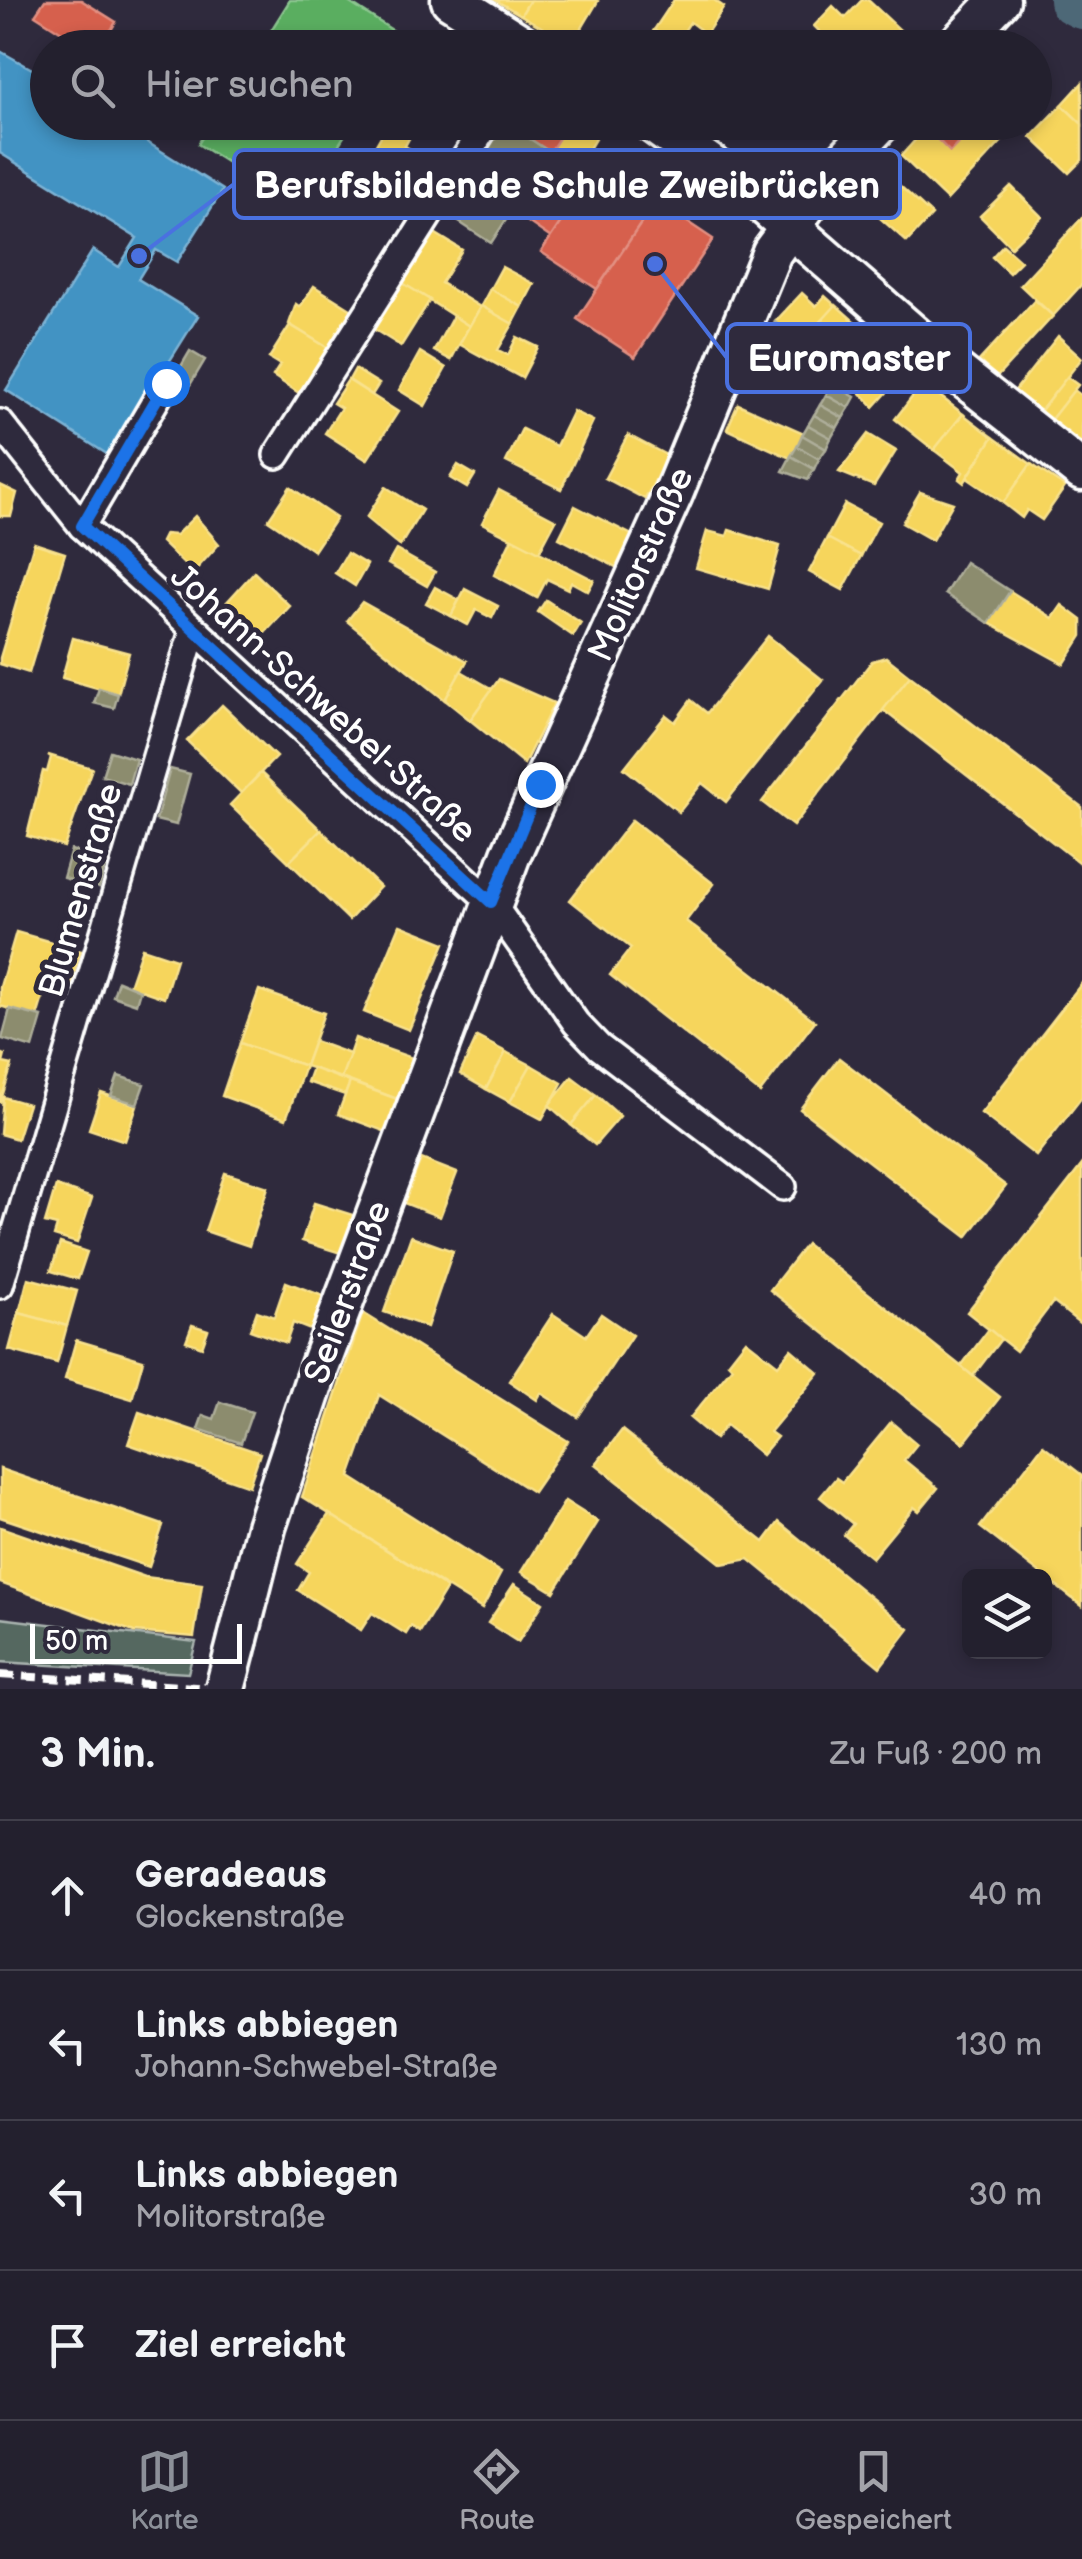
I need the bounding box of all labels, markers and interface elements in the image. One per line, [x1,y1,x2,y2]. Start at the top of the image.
search box [30,30,1052,140]
icon: search [65,58,120,113]
text: Hier suchen [145,63,353,108]
callout: Berufsbildende Schule Zweibrücken [234,150,900,218]
text: Berufsbildende Schule Zweibrücken [254,164,880,209]
callout: Euromaster [727,324,970,392]
text: Euromaster [747,337,951,382]
route start [144,361,190,407]
street label: Molitorstraße [579,461,703,669]
street label: Johann-Schwebel-Straße [161,555,485,853]
route end [518,762,564,808]
street label: Blumenstraße [30,778,133,1002]
street label: Seilerstraße [296,1195,401,1390]
map controls [962,1569,1052,1659]
button: layers [962,1569,1052,1659]
scale bar [30,1619,242,1664]
text: 50 m [45,1625,108,1658]
text: 3 Min. [40,1729,155,1780]
text: Zu Fuß · 200 m [830,1735,1042,1774]
text: Geradeaus [135,1853,327,1898]
icon: ahead [40,1868,95,1923]
text: 40 m [969,1876,1042,1915]
text: Glockenstraße [135,1898,345,1937]
text: Links abbiegen [135,2003,399,2048]
icon: left [40,2018,95,2073]
text: 130 m [956,2026,1042,2065]
text: Johann-Schwebel-Straße [135,2048,498,2087]
text: Links abbiegen [135,2153,399,2198]
icon: left [40,2168,95,2223]
text: 30 m [968,2176,1042,2215]
text: Molitorstraße [135,2198,326,2237]
icon: arrive [40,2318,95,2373]
text: Ziel erreicht [135,2323,346,2368]
tab: Karte [130,2444,199,2537]
tab: Route [459,2444,535,2537]
tab: Gespeichert [795,2444,952,2537]

